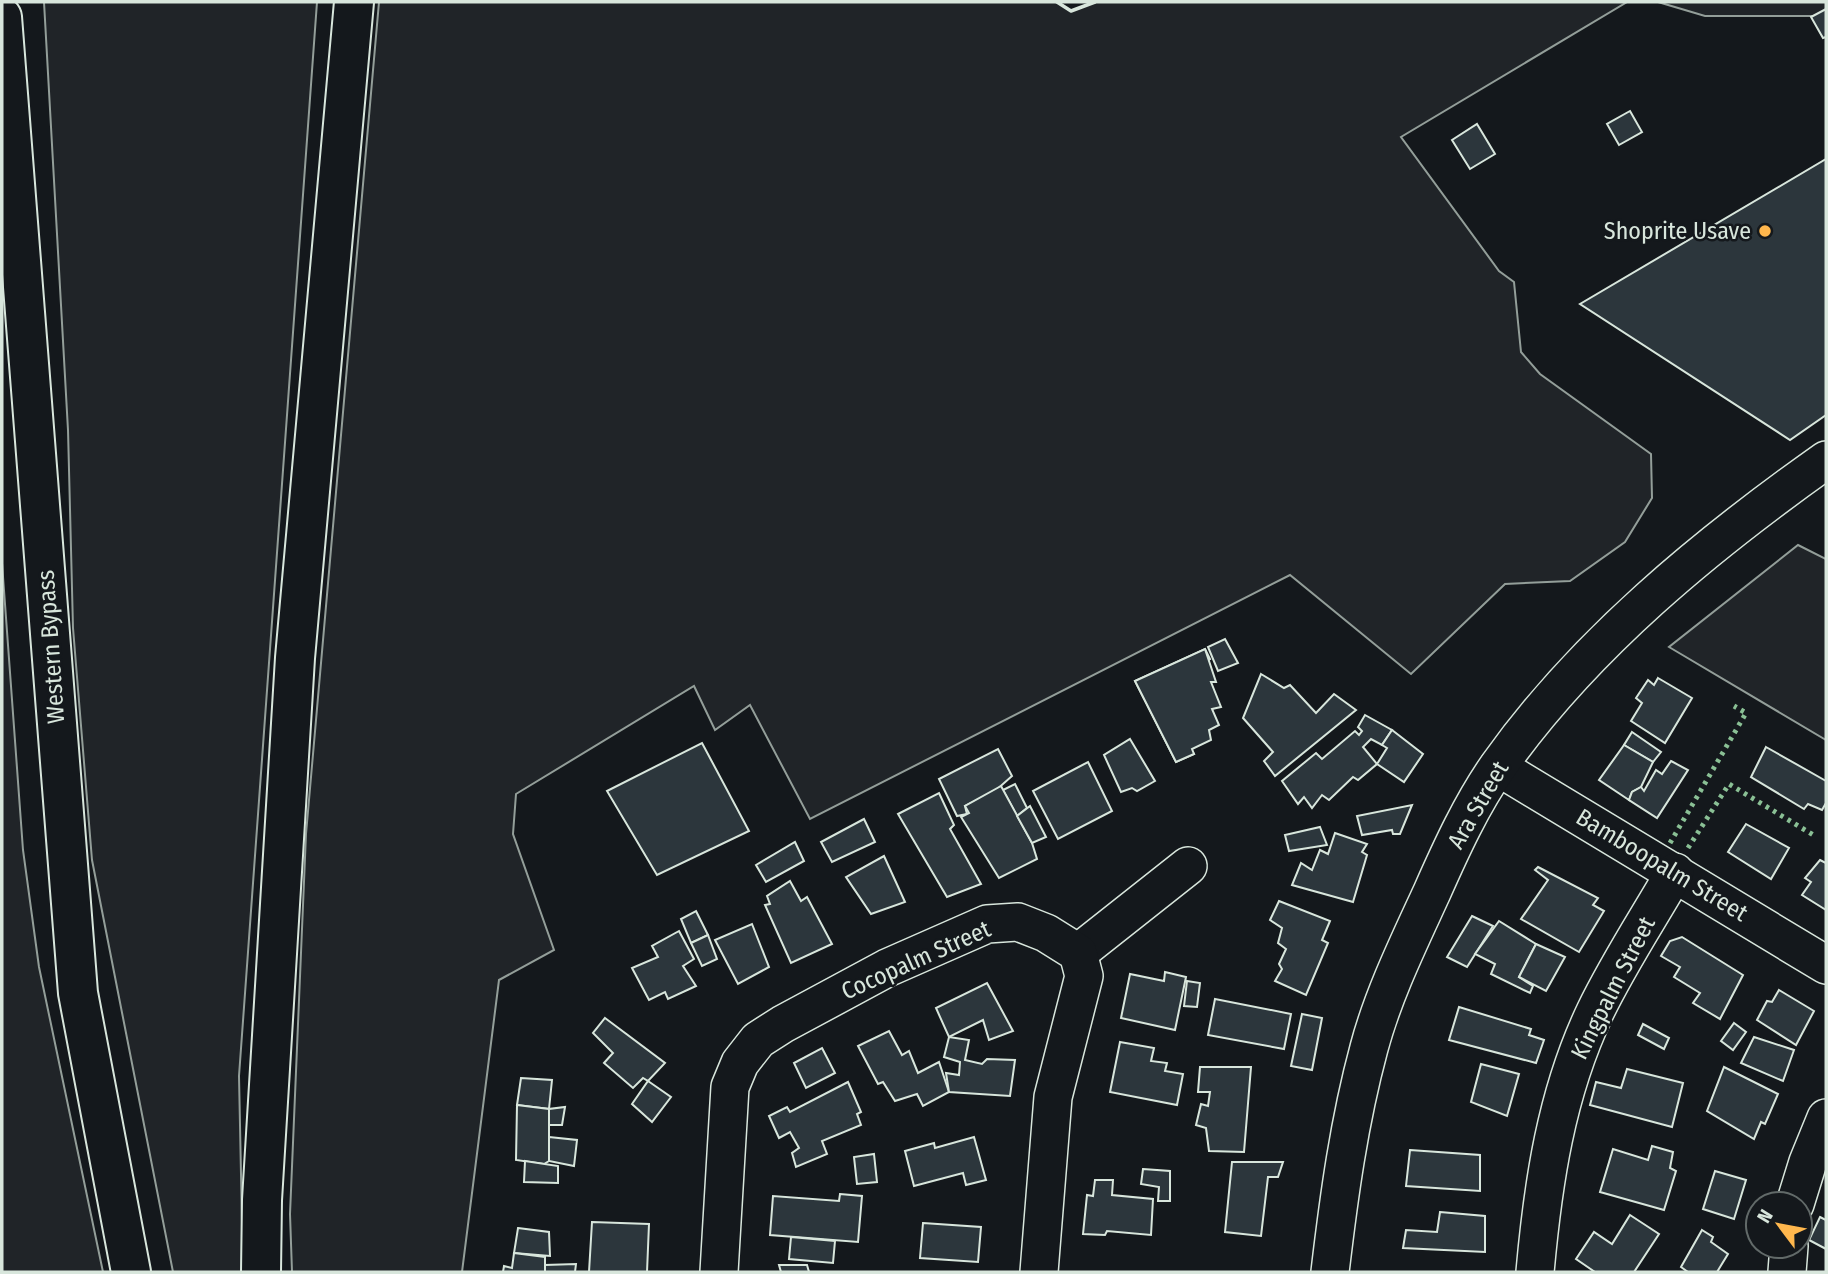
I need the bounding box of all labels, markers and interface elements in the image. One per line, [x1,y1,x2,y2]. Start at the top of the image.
place label: Shoprite Usave [1604,217,1751,245]
marker: Shoprite Usave [1757,223,1773,239]
street label: Western Bypass [32,569,70,725]
street label: Ara Street [1442,756,1514,854]
street label: Bamboopalm Street [1571,803,1753,927]
street label: Kingpalm Street [1565,912,1661,1064]
street label: Cocopalm Street [837,915,995,1005]
north arrow [1744,1190,1814,1260]
text: N [1752,1205,1778,1227]

